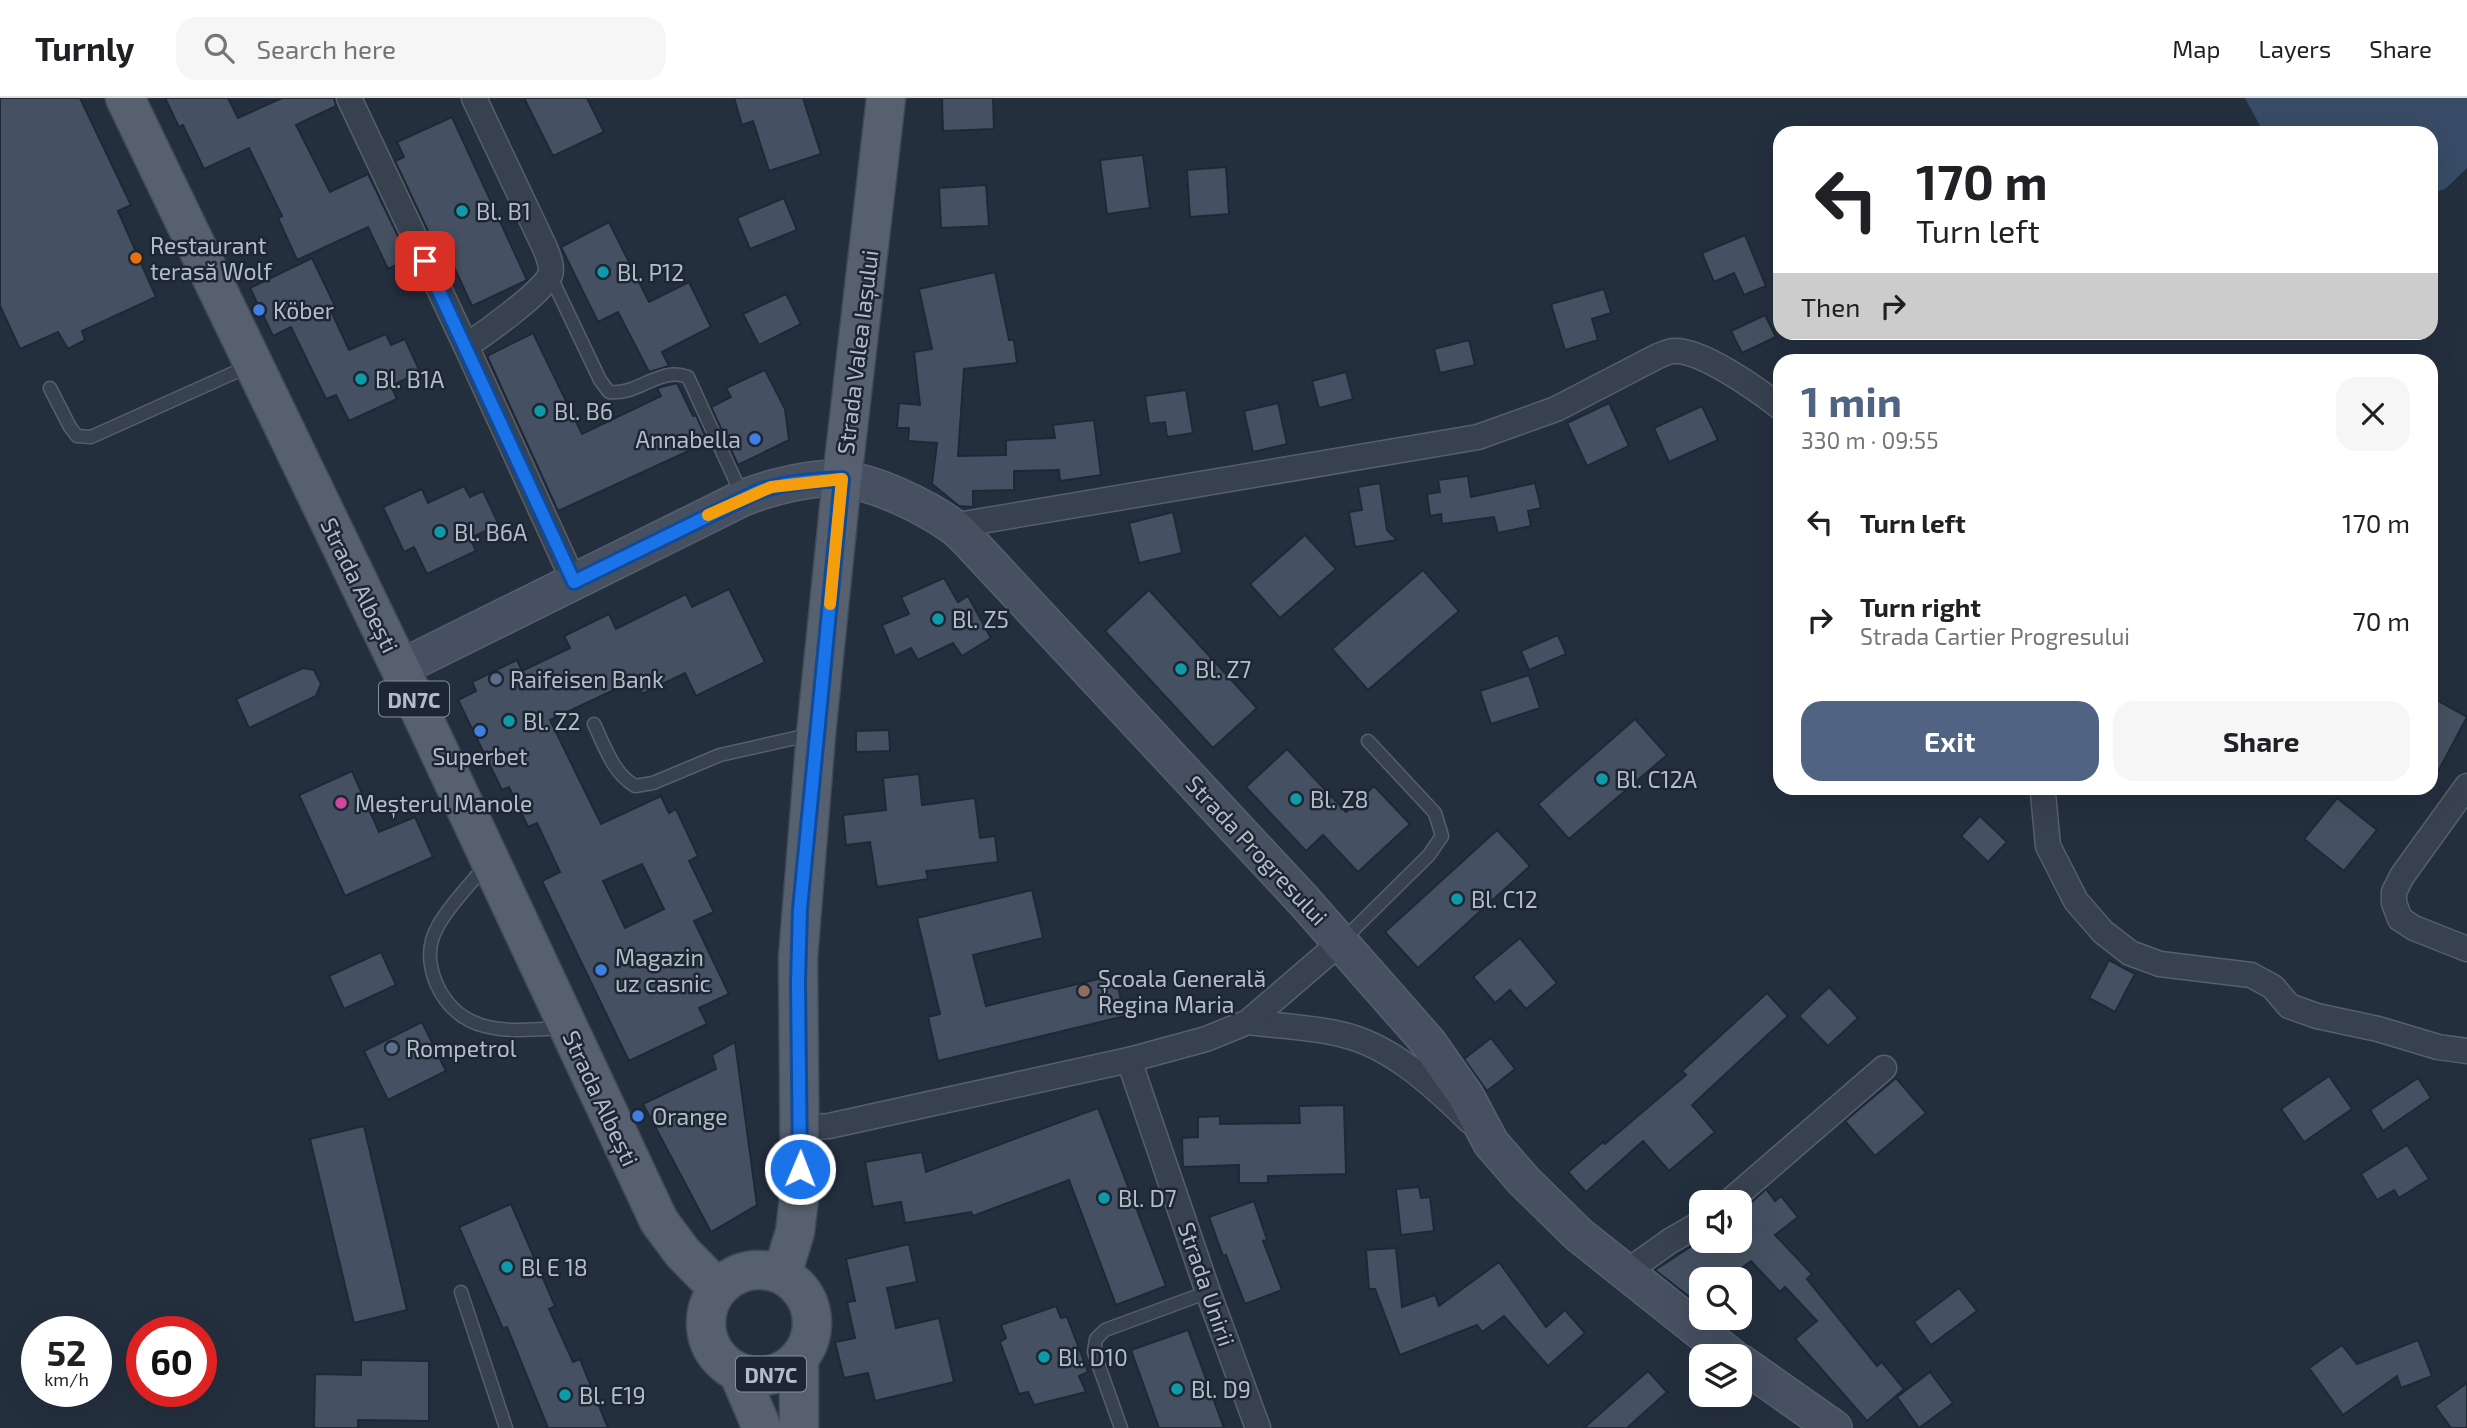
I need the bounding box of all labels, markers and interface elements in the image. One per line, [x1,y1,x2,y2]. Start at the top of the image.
search box [176,17,666,80]
text: Turnly [35,28,134,68]
icon: search [200,29,238,67]
text: Search here [256,33,396,64]
text: Map [2172,34,2220,63]
text: Layers [2258,34,2331,63]
text: Share [2369,34,2432,63]
text: 170 m [1916,151,2048,210]
icon: left [1801,154,1892,245]
place label: Bl. B1 [476,197,531,225]
marker: Bl. B1 [454,203,470,219]
text: Turn left [1916,211,2040,249]
place label: Restaurant terasă Wolf [150,231,273,285]
pin [395,231,455,291]
icon: arrive [406,242,444,280]
street label: Strada Valea Iașului [831,248,885,456]
marker: Restaurant terasă Wolf [128,250,144,266]
place label: Bl. P12 [617,258,684,286]
marker: Bl. P12 [595,264,611,280]
icon: right [1874,287,1912,325]
text: Then [1801,291,1860,322]
place label: Köber [273,296,334,324]
marker: Köber [251,302,267,318]
place label: Bl. B1A [375,365,445,393]
marker: Bl. B1A [353,371,369,387]
text: 1 min [1801,375,1902,425]
button: close [2336,377,2410,451]
place label: Bl. B6 [554,397,613,425]
marker: Bl. B6 [532,403,548,419]
place label: Annabella [636,425,741,453]
text: 330 m · 09:55 [1801,426,1939,454]
marker: Annabella [747,431,763,447]
icon: left [1801,503,1839,541]
text: Turn left [1860,507,1966,538]
text: 170 m [2342,507,2410,538]
street label: Strada Albești [314,513,405,658]
place label: Bl. B6A [454,518,528,546]
marker: Bl. B6A [432,524,448,540]
text: Turn right [1860,591,1981,622]
icon: right [1801,601,1839,639]
place label: Bl. Z5 [952,605,1009,633]
text: 70 m [2352,605,2410,636]
marker: Bl. Z5 [930,611,946,627]
text: Strada Cartier Progresului [1860,622,2130,650]
place label: Bl. Z7 [1195,655,1252,683]
marker: Bl. Z7 [1173,661,1189,677]
place label: Raifeisen Bank [510,665,664,693]
marker: Raifeisen Bank [488,671,504,687]
road number: DN7C [379,682,449,716]
button: Exit [1801,701,2099,781]
button: Share [2113,701,2410,781]
place label: Bl. Z2 [523,707,580,735]
marker: Bl. Z2 [501,713,517,729]
marker: Superbet [472,723,488,739]
place label: Superbet [432,742,528,770]
place label: Bl. C12A [1616,765,1698,793]
street label: Strada Progresului [1180,769,1334,931]
marker: Bl. C12A [1594,771,1610,787]
place label: Bl. Z8 [1310,785,1368,813]
place label: Meșterul Manole [355,789,532,819]
marker: Bl. Z8 [1288,791,1304,807]
marker: Meșterul Manole [333,795,349,811]
place label: Bl. C12 [1471,885,1538,913]
marker: Bl. C12 [1449,891,1465,907]
place label: Magazin uz casnic [615,943,711,997]
marker: Magazin uz casnic [593,962,609,978]
place label: Școala Generală Regina Maria [1098,964,1266,1018]
marker: Școala Generală Regina Maria [1076,983,1092,999]
street label: Strada Albești [556,1026,645,1171]
place label: Rompetrol [406,1034,517,1062]
marker: Rompetrol [384,1040,400,1056]
place label: Orange [652,1102,728,1130]
marker: Orange [630,1108,646,1124]
position arrow [763,1132,837,1206]
place label: Bl. D7 [1118,1184,1177,1212]
marker: Bl. D7 [1096,1190,1112,1206]
map controls [1689,1190,1752,1407]
button: sound [1689,1190,1752,1253]
street label: Strada Unirii [1173,1218,1241,1350]
place label: Bl E 18 [521,1253,588,1281]
marker: Bl E 18 [499,1259,515,1275]
button: search [1689,1267,1752,1330]
speed limit sign: 60 [126,1316,217,1407]
text: 52 [47,1331,86,1373]
place label: Bl. D10 [1058,1343,1128,1371]
button: layers [1689,1344,1752,1407]
marker: Bl. D10 [1036,1349,1052,1365]
road number: DN7C [736,1356,806,1392]
text: km/h [44,1368,89,1390]
place label: Bl. D9 [1191,1375,1251,1403]
place label: Bl. E19 [579,1381,646,1409]
marker: Bl. D9 [1169,1381,1185,1397]
marker: Bl. E19 [557,1387,573,1403]

